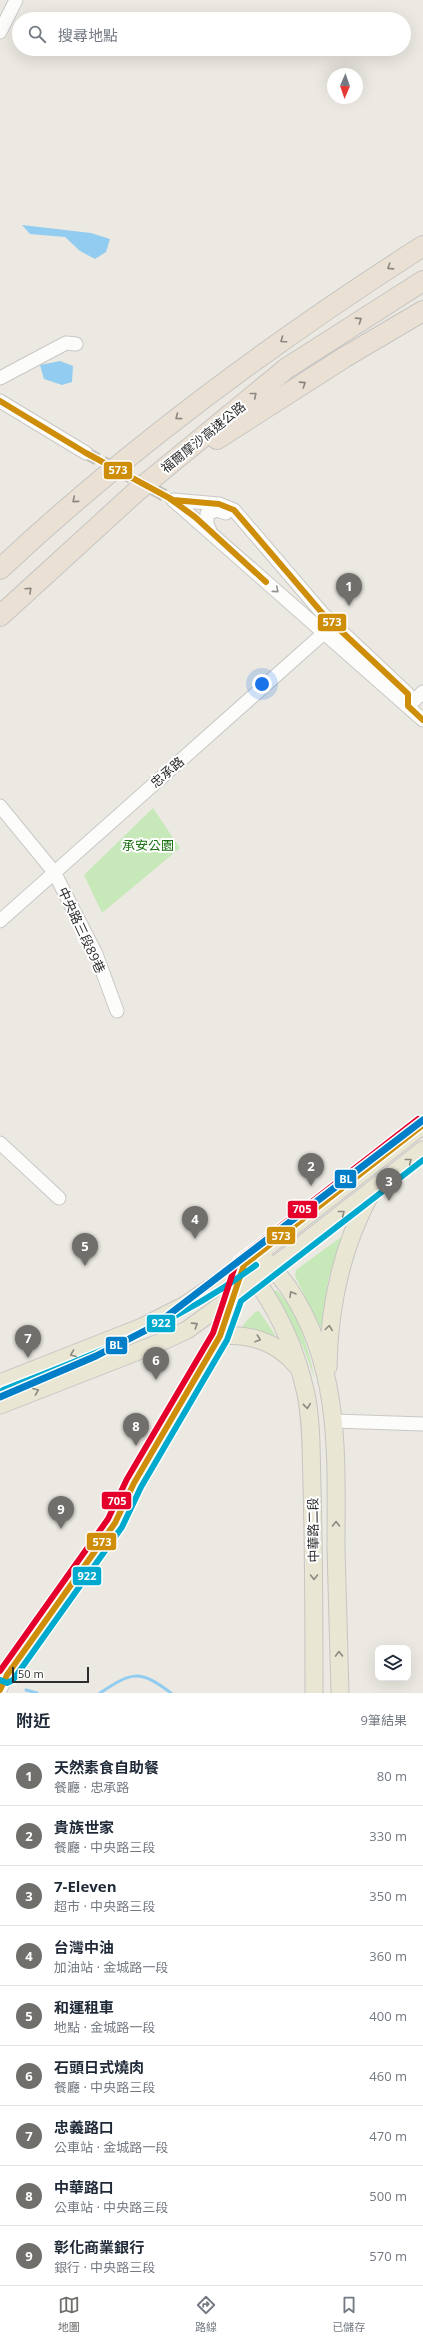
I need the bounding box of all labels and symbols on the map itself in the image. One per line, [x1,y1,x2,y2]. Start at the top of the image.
north arrow [327,68,363,104]
one-way arrow [387,262,394,270]
one-way arrow [355,318,362,325]
one-way arrow [280,335,287,343]
one-way arrow [299,382,306,389]
one-way arrow [249,393,256,400]
street label: 福爾摩沙高速公路 [157,397,249,477]
one-way arrow [175,412,182,419]
line badge: 573 [103,461,133,480]
text: 573 [109,462,127,477]
one-way arrow [72,495,80,502]
pin: 1 [336,573,362,606]
one-way arrow [271,585,278,592]
one-way arrow [24,587,31,594]
line badge: 573 [317,613,347,632]
text: 573 [323,614,341,629]
your location [252,674,272,694]
street label: 忠承路 [146,752,188,792]
park label: 承安公園 [122,836,174,854]
street label: 中央路三段89巷 [54,884,110,976]
pin: 2 [298,1153,324,1186]
one-way arrow [405,1159,412,1166]
pin: 3 [376,1168,402,1201]
line badge: BL [334,1169,357,1189]
text: BL [339,1171,353,1186]
line badge: 705 [287,1200,318,1219]
text: 705 [293,1201,311,1216]
pin: 4 [182,1206,208,1239]
one-way arrow [338,1210,345,1217]
line badge: 573 [266,1226,296,1245]
text: 573 [272,1228,290,1243]
pin: 5 [72,1233,98,1266]
one-way arrow [290,1291,297,1298]
line badge: 922 [146,1314,176,1333]
text: 922 [152,1315,170,1330]
one-way arrow [191,1322,198,1330]
pin: 7 [15,1325,41,1358]
one-way arrow [324,1325,333,1332]
one-way arrow [255,1335,262,1343]
line badge: BL [105,1336,128,1355]
text: BL [109,1337,123,1352]
pin: 6 [143,1347,169,1380]
one-way arrow [70,1349,77,1357]
one-way arrow [33,1388,40,1396]
one-way arrow [303,1403,312,1409]
pin: 8 [123,1413,149,1446]
line badge: 705 [101,1491,132,1510]
text: 705 [108,1493,126,1508]
pin: 9 [48,1496,74,1529]
street label: 中華路二段 [303,1497,323,1563]
one-way arrow [332,1521,340,1527]
line badge: 573 [86,1532,117,1551]
text: 573 [93,1534,111,1549]
line badge: 922 [72,1566,102,1586]
text: 922 [78,1568,96,1583]
one-way arrow [310,1574,318,1580]
one-way arrow [335,1651,343,1657]
scale bar [12,1665,89,1684]

